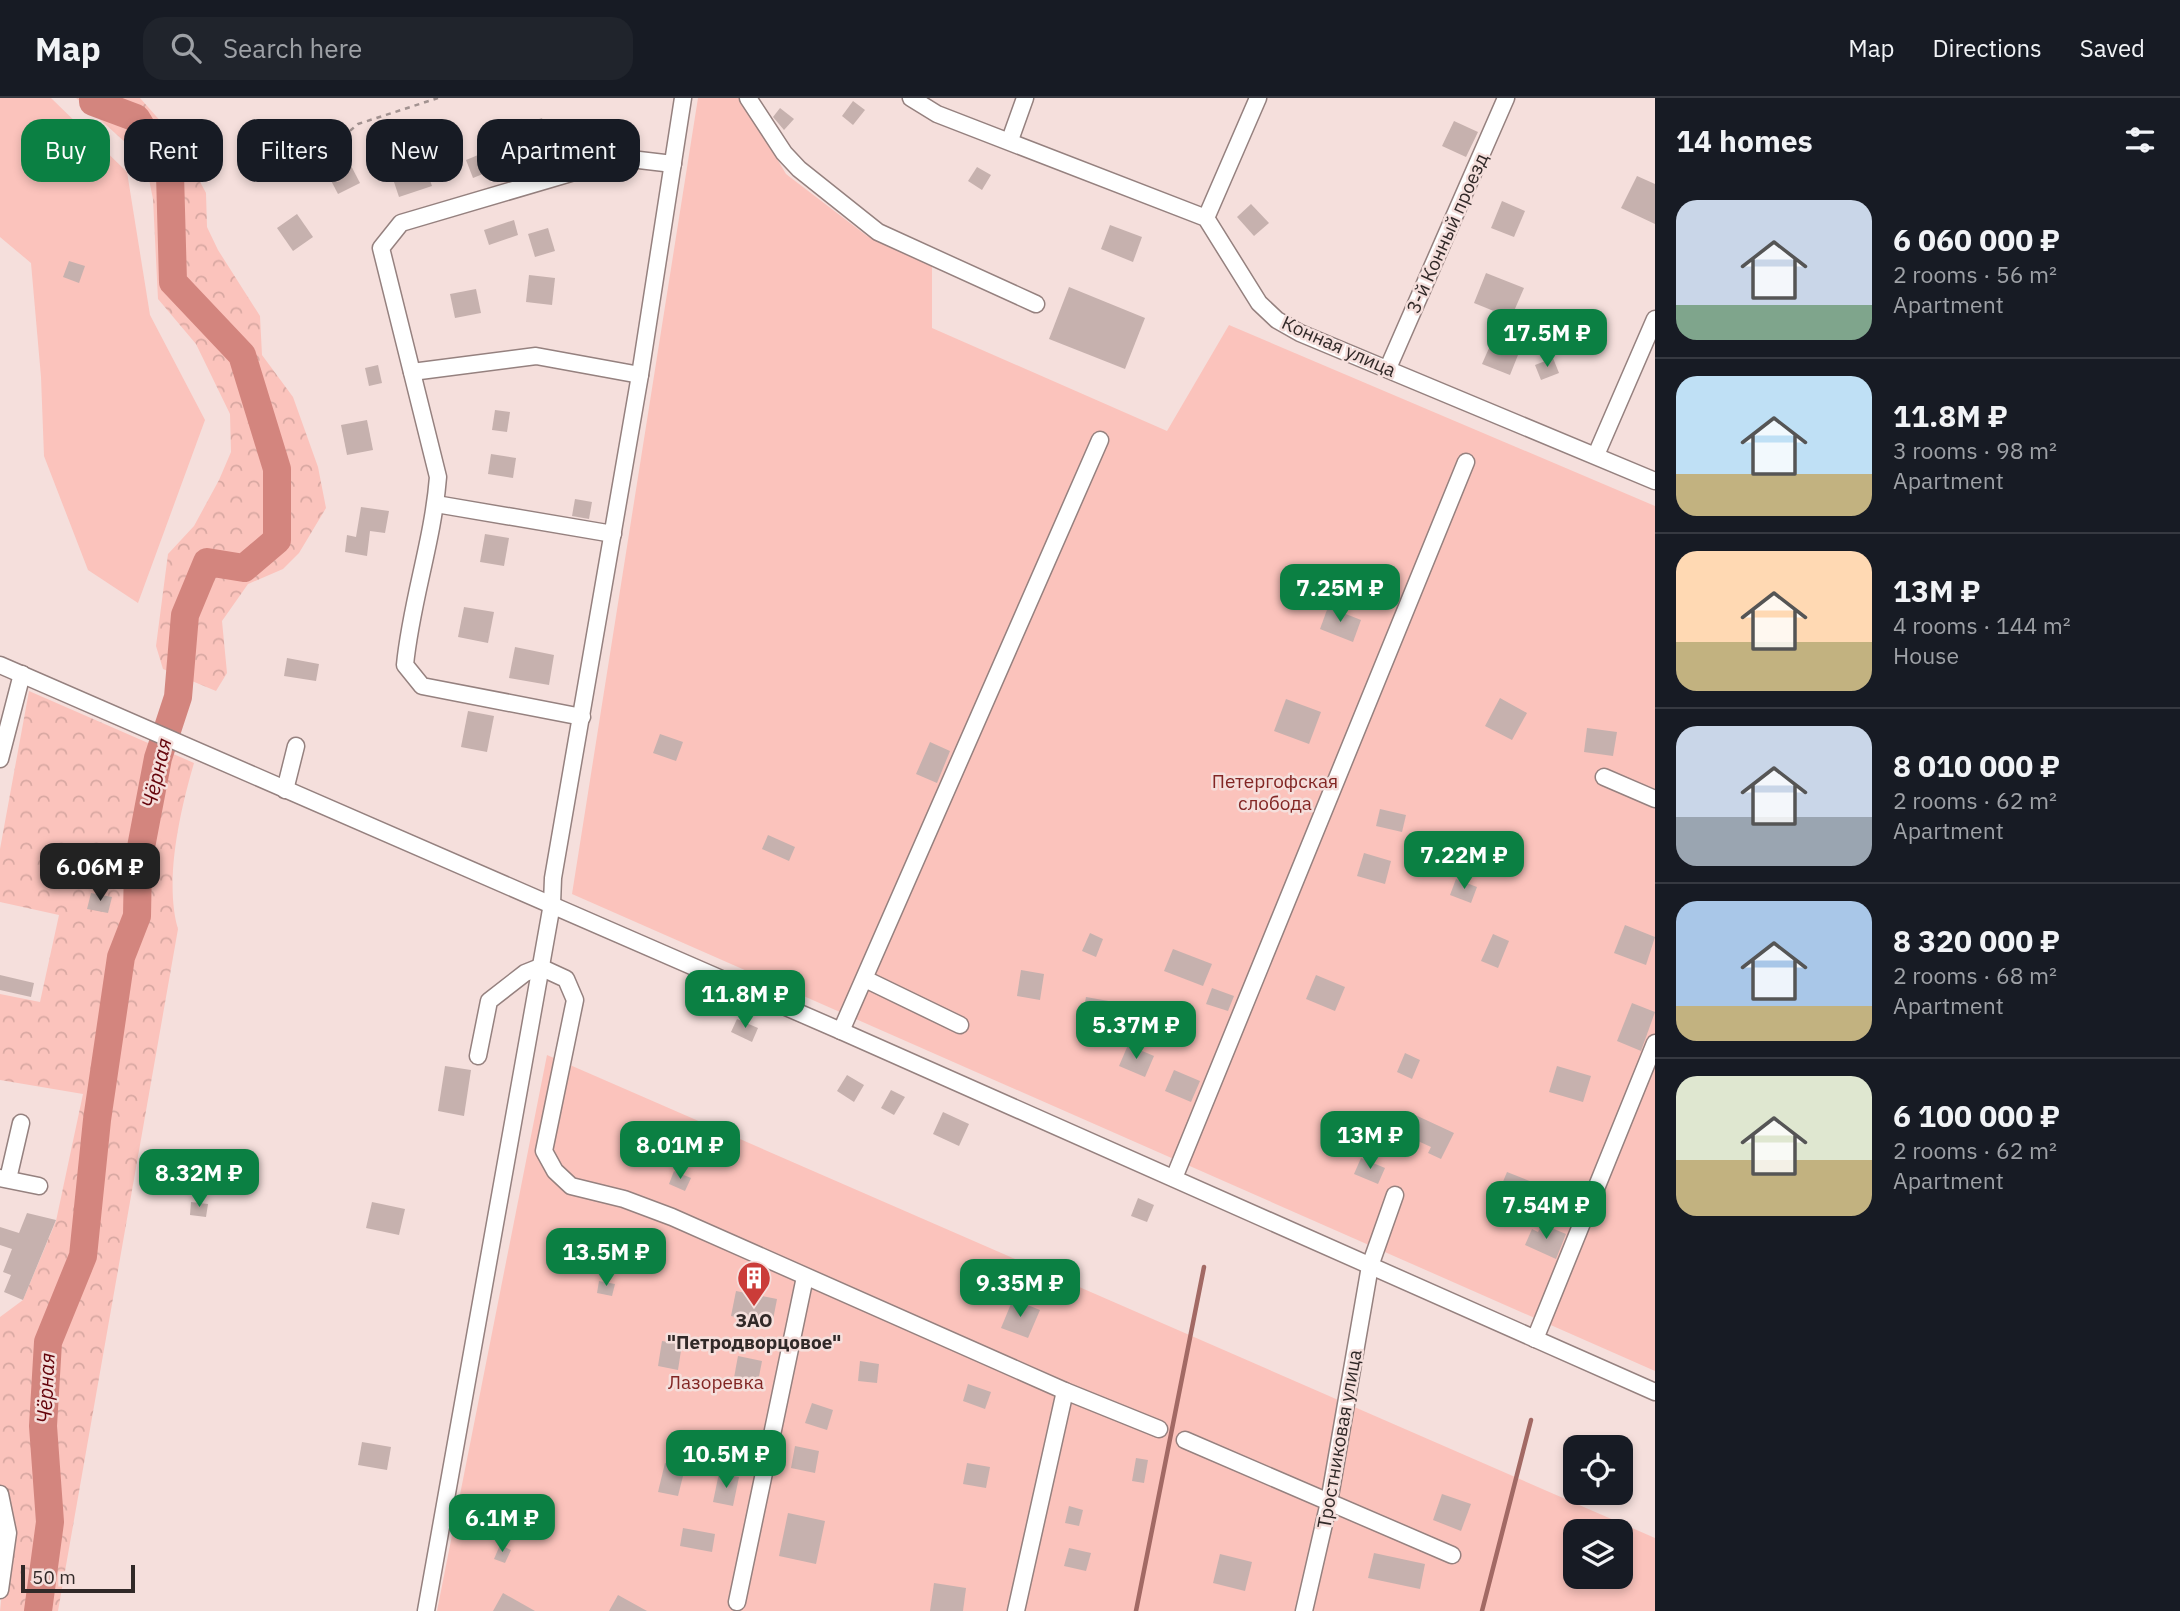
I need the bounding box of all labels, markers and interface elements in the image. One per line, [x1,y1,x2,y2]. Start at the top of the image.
search box [143,17,633,80]
text: Map [35,27,101,70]
icon: search [167,29,205,67]
text: Search here [223,31,362,65]
text: Map [1848,32,1894,64]
text: Directions [1932,32,2042,64]
text: Saved [2080,32,2145,64]
chip: Buy [21,119,110,182]
chip: Rent [124,119,223,182]
chip: Filters [237,119,352,182]
chip: New [366,119,463,182]
chip: Apartment [477,119,640,182]
text: 14 homes [1676,121,1813,160]
icon: filters [2121,121,2159,159]
street label: 3-й Конный проезд [1401,149,1493,317]
text: 6 060 000 ₽ [1893,220,2060,259]
icon: home [1732,228,1816,312]
text: 2 rooms · 56 m² [1893,259,2057,289]
text: Apartment [1893,289,2004,319]
street label: Конная улица [1278,310,1400,382]
pin: 17.5M ₽ [1482,310,1612,369]
text: 17.5M ₽ [1503,317,1591,347]
text: 11.8M ₽ [1893,396,2008,435]
icon: home [1732,404,1816,488]
text: 3 rooms · 98 m² [1893,435,2057,465]
text: Apartment [1893,465,2004,495]
pin: 7.25M ₽ [1275,564,1405,624]
text: 13M ₽ [1893,571,1980,610]
text: 7.25M ₽ [1296,572,1384,602]
icon: home [1732,579,1816,663]
text: 4 rooms · 144 m² [1893,610,2071,640]
text: House [1893,640,1959,670]
water label: Чёрная [134,735,178,811]
text: 8 010 000 ₽ [1893,746,2060,785]
icon: home [1732,754,1816,838]
park label: Петергофская слобода [1212,769,1338,815]
text: 2 rooms · 62 m² [1893,785,2057,815]
text: Apartment [1893,815,2004,845]
pin: 7.22M ₽ [1399,832,1529,891]
text: 7.22M ₽ [1420,839,1508,869]
pin: 6.06M ₽ [35,844,165,903]
text: 6.06M ₽ [56,851,144,881]
text: 8 320 000 ₽ [1893,921,2060,960]
icon: home [1732,929,1816,1013]
text: 2 rooms · 68 m² [1893,960,2057,990]
pin: 11.8M ₽ [680,970,810,1030]
text: 11.8M ₽ [701,978,789,1008]
text: Apartment [1893,990,2004,1020]
pin: 5.37M ₽ [1071,1002,1201,1061]
text: 5.37M ₽ [1092,1009,1180,1039]
text: 6 100 000 ₽ [1893,1096,2060,1135]
icon: home [1732,1104,1816,1188]
pin: 13M ₽ [1321,1112,1419,1171]
text: 13M ₽ [1336,1119,1404,1149]
pin: 8.01M ₽ [615,1122,745,1181]
text: 8.01M ₽ [636,1129,724,1159]
text: 2 rooms · 62 m² [1893,1135,2057,1165]
pin: 8.32M ₽ [134,1150,264,1209]
text: 8.32M ₽ [155,1157,243,1187]
text: Apartment [1893,1165,2004,1195]
pin: 7.54M ₽ [1481,1182,1611,1241]
text: 7.54M ₽ [1502,1189,1590,1219]
pin: 13.5M ₽ [541,1228,671,1288]
text: 13.5M ₽ [562,1236,650,1266]
building icon: ЗАО "Петродворцовое" [735,1259,773,1308]
pin: 9.35M ₽ [955,1260,1085,1319]
text: 9.35M ₽ [976,1267,1064,1297]
place label: ЗАО "Петродворцовое" [667,1308,841,1354]
street label: Тростниковая улица [1311,1348,1367,1530]
water label: Чёрная [29,1352,61,1424]
park label: Лазоревка [668,1370,764,1394]
pin: 10.5M ₽ [661,1430,791,1490]
map controls [1563,1435,1633,1589]
button: locate [1563,1435,1633,1505]
text: 10.5M ₽ [682,1438,770,1468]
pin: 6.1M ₽ [445,1494,559,1554]
text: 6.1M ₽ [465,1502,539,1532]
button: layers [1563,1519,1633,1589]
scale bar [21,1562,135,1594]
text: 50 m [32,1565,76,1589]

